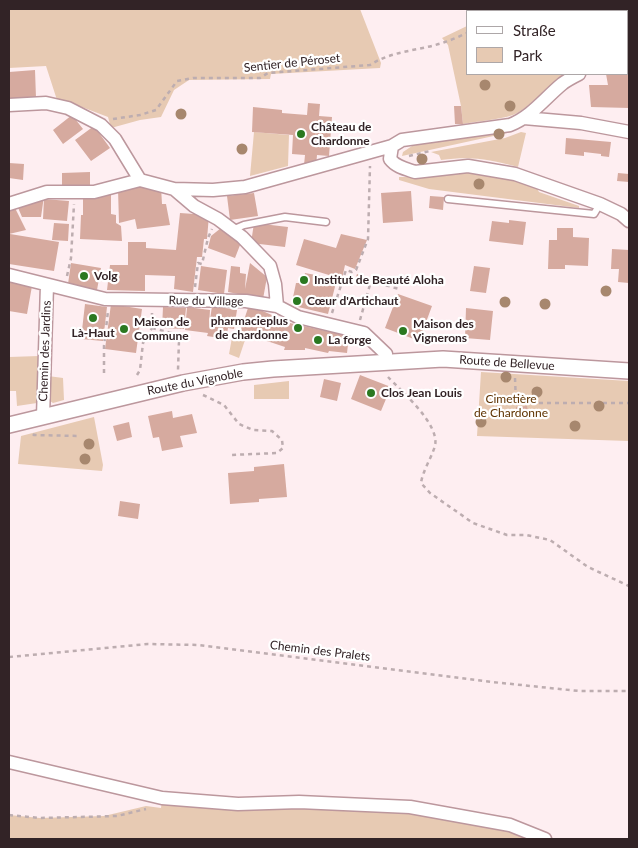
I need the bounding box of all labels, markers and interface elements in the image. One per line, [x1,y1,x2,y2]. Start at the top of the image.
legend [466,10,628,75]
text: Straße [513,21,556,39]
text: Park [513,46,542,64]
street label: Sentier de Péroset [243,51,341,75]
place label: Château de Chardonne [311,120,372,148]
marker: Château de Chardonne [295,128,307,140]
place label: Volg [94,269,118,283]
marker: Volg [78,270,90,282]
place label: Institut de Beauté Aloha [314,273,444,287]
marker: Institut de Beauté Aloha [298,274,310,286]
street label: Rue du Village [168,293,244,309]
place label: Cœur d'Artichaut [307,294,399,308]
marker: Cœur d'Artichaut [291,295,303,307]
street label: Chemin des Jardins [36,300,54,402]
marker: Là-Haut [87,312,99,324]
place label: pharmacieplus de chardonne [211,314,288,342]
place label: Maison de Commune [134,315,189,343]
place label: Maison des Vignerons [413,317,474,345]
marker: pharmacieplus de chardonne [292,322,304,334]
marker: Maison de Commune [118,323,130,335]
marker: Maison des Vignerons [397,325,409,337]
place label: Là-Haut [71,326,115,340]
place label: La forge [328,333,371,347]
marker: La forge [312,334,324,346]
street label: Route de Bellevue [459,352,555,374]
street label: Route du Vignoble [146,366,244,398]
place label: Clos Jean Louis [381,386,462,400]
marker: Clos Jean Louis [365,387,377,399]
park label: Cimetière de Chardonne [474,392,548,420]
street label: Chemin des Pralets [269,638,371,664]

